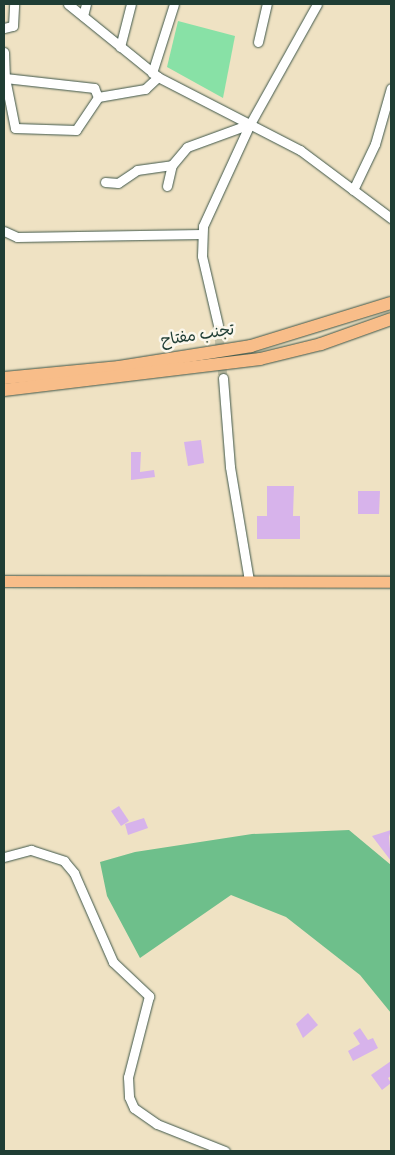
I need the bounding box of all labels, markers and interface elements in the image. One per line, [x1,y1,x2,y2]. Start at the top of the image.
street label: تجنب مفتاح [160,323,236,353]

